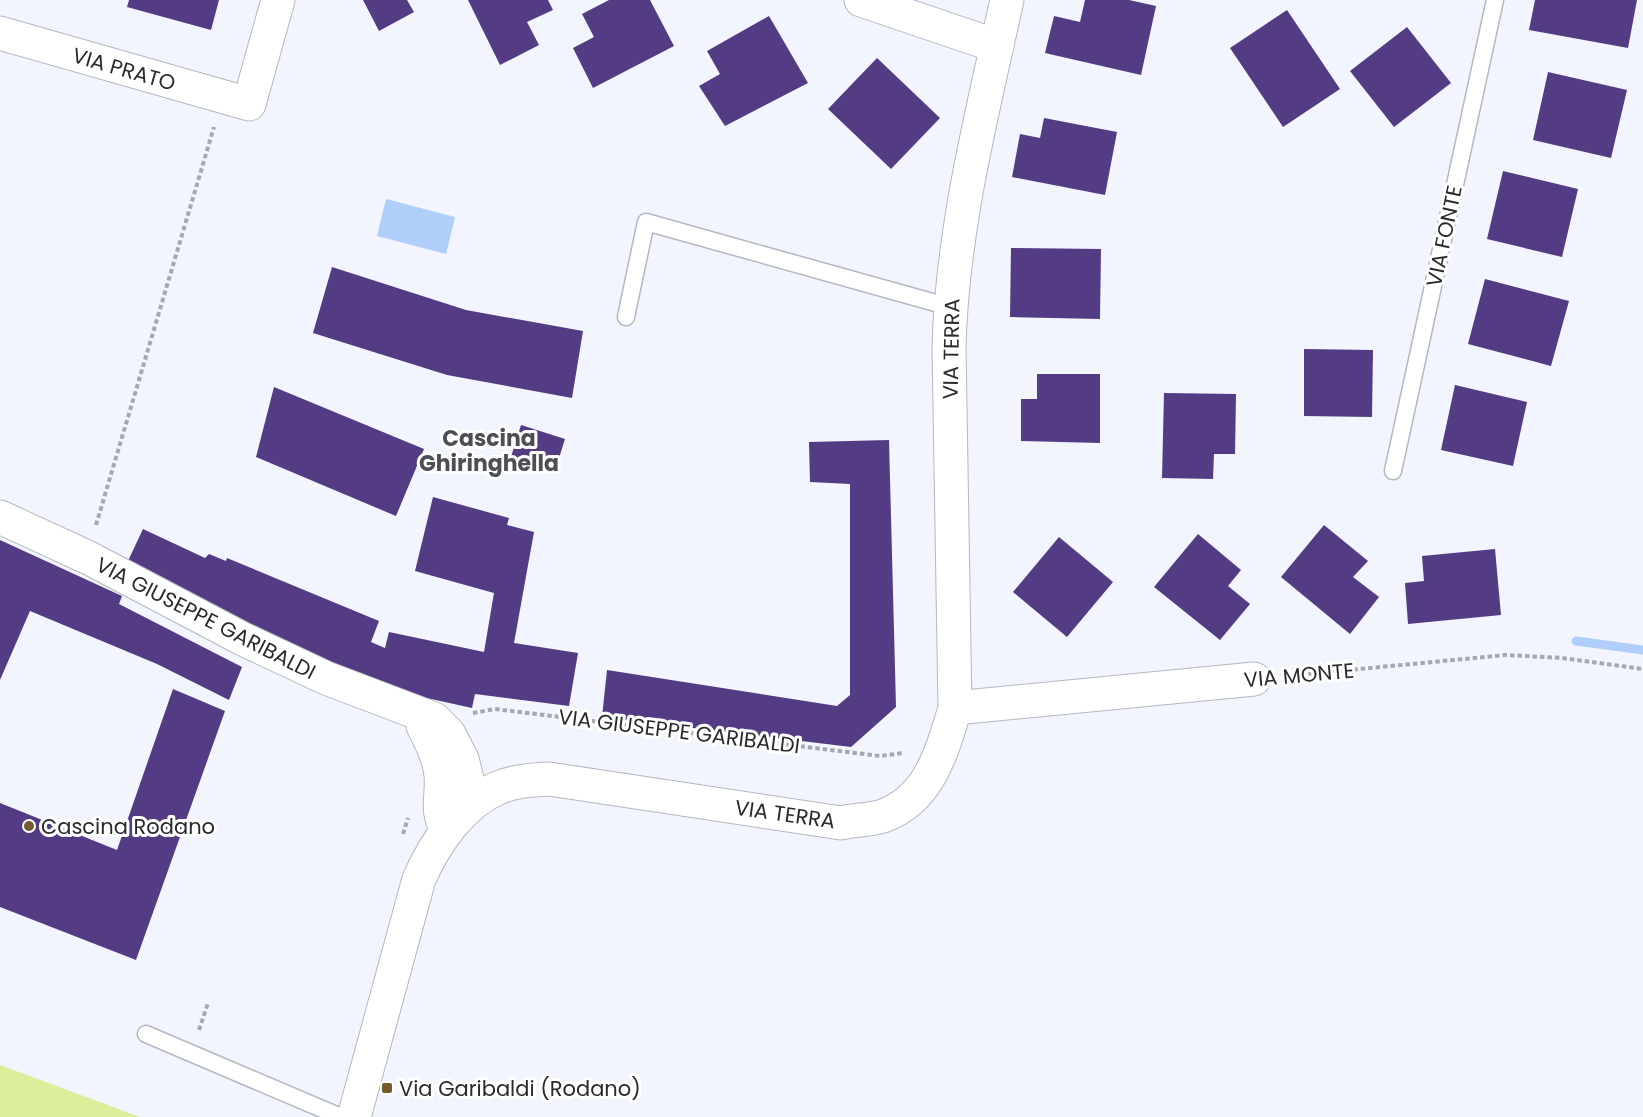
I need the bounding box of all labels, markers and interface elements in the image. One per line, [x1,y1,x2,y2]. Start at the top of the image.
street label: VIA PRATO [69,40,179,98]
street label: VIA FONTE [1419,183,1469,289]
street label: VIA TERRA [936,298,966,400]
district label: Cascina Ghiringhella [419,423,559,479]
street label: VIA GIUSEPPE GARIBALDI [91,550,321,686]
street label: VIA MONTE [1243,656,1355,694]
street label: VIA GIUSEPPE GARIBALDI [557,702,801,760]
street label: VIA TERRA [733,793,837,835]
place label: Cascina Rodano [41,812,215,841]
marker: Cascina Rodano [22,819,36,833]
place label: Via Garibaldi (Rodano) [399,1074,641,1103]
marker: Via Garibaldi (Rodano) [380,1081,394,1095]

